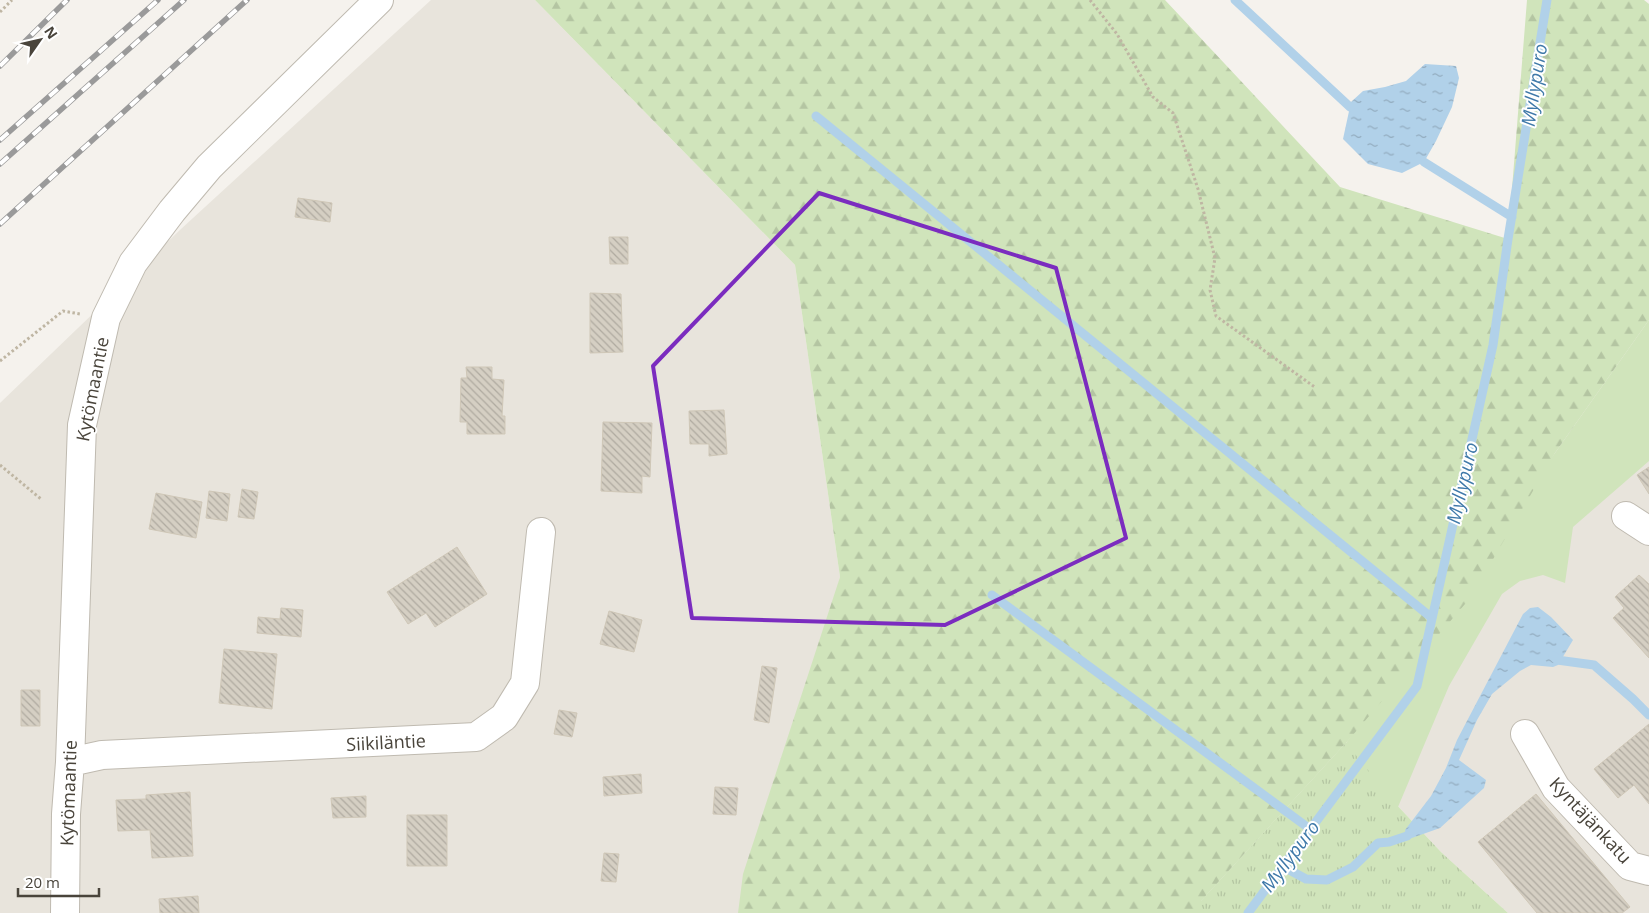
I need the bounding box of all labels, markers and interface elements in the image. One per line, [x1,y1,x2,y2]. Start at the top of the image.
north arrow [15,15,65,65]
text: N [40,22,62,42]
water label: Myllypuro [1515,42,1553,128]
street label: Kytömaantie [70,335,114,443]
water label: Myllypuro [1440,440,1484,526]
street label: Siikiläntie [346,728,426,756]
street label: Kytömaantie [54,740,82,846]
street label: Kyntäjänkatu [1545,772,1637,868]
water label: Myllypuro [1255,815,1325,897]
scale bar [18,866,99,898]
text: 20 m [25,872,60,892]

